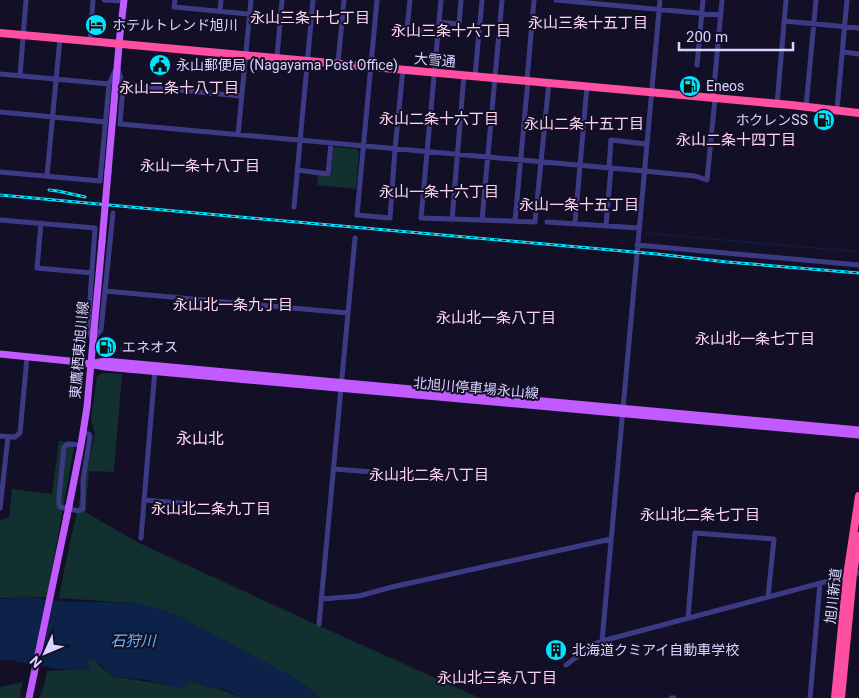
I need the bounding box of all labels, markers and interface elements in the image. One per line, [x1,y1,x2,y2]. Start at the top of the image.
district label: 永山三条十七丁目 [250,9,370,27]
hotel icon: ホテルトレンド旭川 [84,13,108,37]
district label: 永山三条十五丁目 [528,14,648,32]
place label: ホテルトレンド旭川 [112,17,238,33]
scale bar [679,20,793,52]
district label: 永山三条十六丁目 [391,22,511,40]
text: 200 m [686,28,728,46]
street label: 大雪通 [413,50,457,70]
public building icon: 永山郵便局 (Nagayama Post Office) [148,53,172,77]
place label: 永山郵便局 (Nagayama Post Office) [176,57,398,74]
fuel station icon: Eneos [678,74,702,98]
place label: Eneos [706,78,744,94]
district label: 永山二条十八丁目 [119,79,239,97]
fuel station icon: ホクレンSS [812,108,836,132]
district label: 永山二条十六丁目 [379,110,499,128]
place label: ホクレンSS [735,112,808,128]
district label: 永山二条十五丁目 [524,115,644,133]
district label: 永山二条十四丁目 [676,131,796,149]
district label: 永山一条十八丁目 [140,157,260,175]
district label: 永山一条十六丁目 [379,183,499,201]
district label: 永山一条十五丁目 [519,196,639,214]
district label: 永山北一条九丁目 [173,296,293,314]
street label: 東鷹栖東旭川線 [67,300,91,400]
district label: 永山北一条八丁目 [436,309,556,327]
district label: 永山北一条七丁目 [695,330,815,348]
fuel station icon: エネオス [94,335,118,359]
place label: エネオス [122,339,178,355]
street label: 北旭川停車場永山線 [413,375,539,401]
district label: 永山北 [176,429,224,448]
district label: 永山北二条八丁目 [369,466,489,484]
district label: 永山北二条九丁目 [151,500,271,518]
district label: 永山北二条七丁目 [640,506,760,524]
street label: 旭川新道 [822,567,844,625]
north arrow [20,628,70,678]
water label: 石狩川 [110,632,157,650]
building icon: 北海道クミアイ自動車学校 [544,638,568,662]
place label: 北海道クミアイ自動車学校 [572,642,739,658]
text: N [26,653,45,671]
district label: 永山北三条八丁目 [437,669,557,687]

